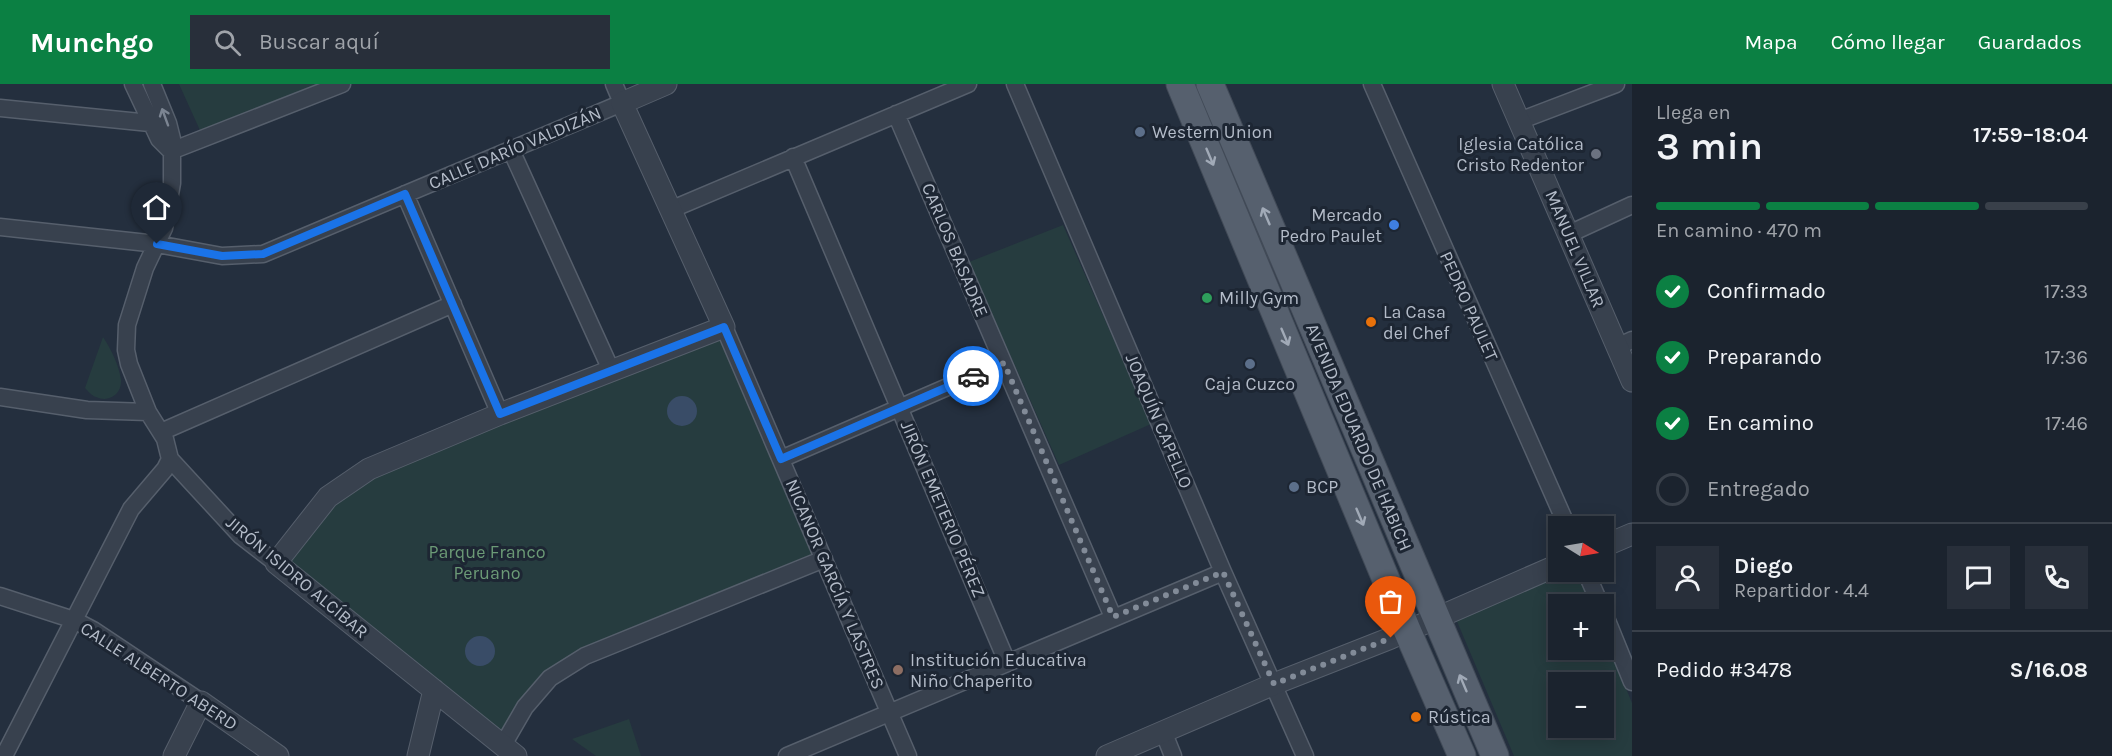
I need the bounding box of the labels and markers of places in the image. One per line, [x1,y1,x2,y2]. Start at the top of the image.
place label: Western Union [1152,121,1273,143]
marker: Western Union [1133,125,1147,139]
place label: Iglesia Católica Cristo Redentor [1457,133,1584,176]
marker: Iglesia Católica Cristo Redentor [1589,147,1603,161]
pin [131,182,182,244]
place label: Mercado Pedro Paulet [1280,204,1382,247]
marker: Mercado Pedro Paulet [1387,218,1401,232]
place label: Milly Gym [1219,287,1299,309]
marker: Milly Gym [1200,291,1214,305]
place label: La Casa del Chef [1383,301,1450,344]
marker: La Casa del Chef [1364,315,1378,329]
marker: Caja Cuzco [1243,357,1257,371]
place label: Caja Cuzco [1205,373,1295,395]
place label: BCP [1306,476,1338,498]
marker: BCP [1287,480,1301,494]
pin [1365,576,1416,638]
place label: Institución Educativa Niño Chaperito [910,649,1087,692]
marker: Institución Educativa Niño Chaperito [891,663,905,677]
place label: Rústica [1428,706,1491,728]
marker: Rústica [1409,710,1423,724]

